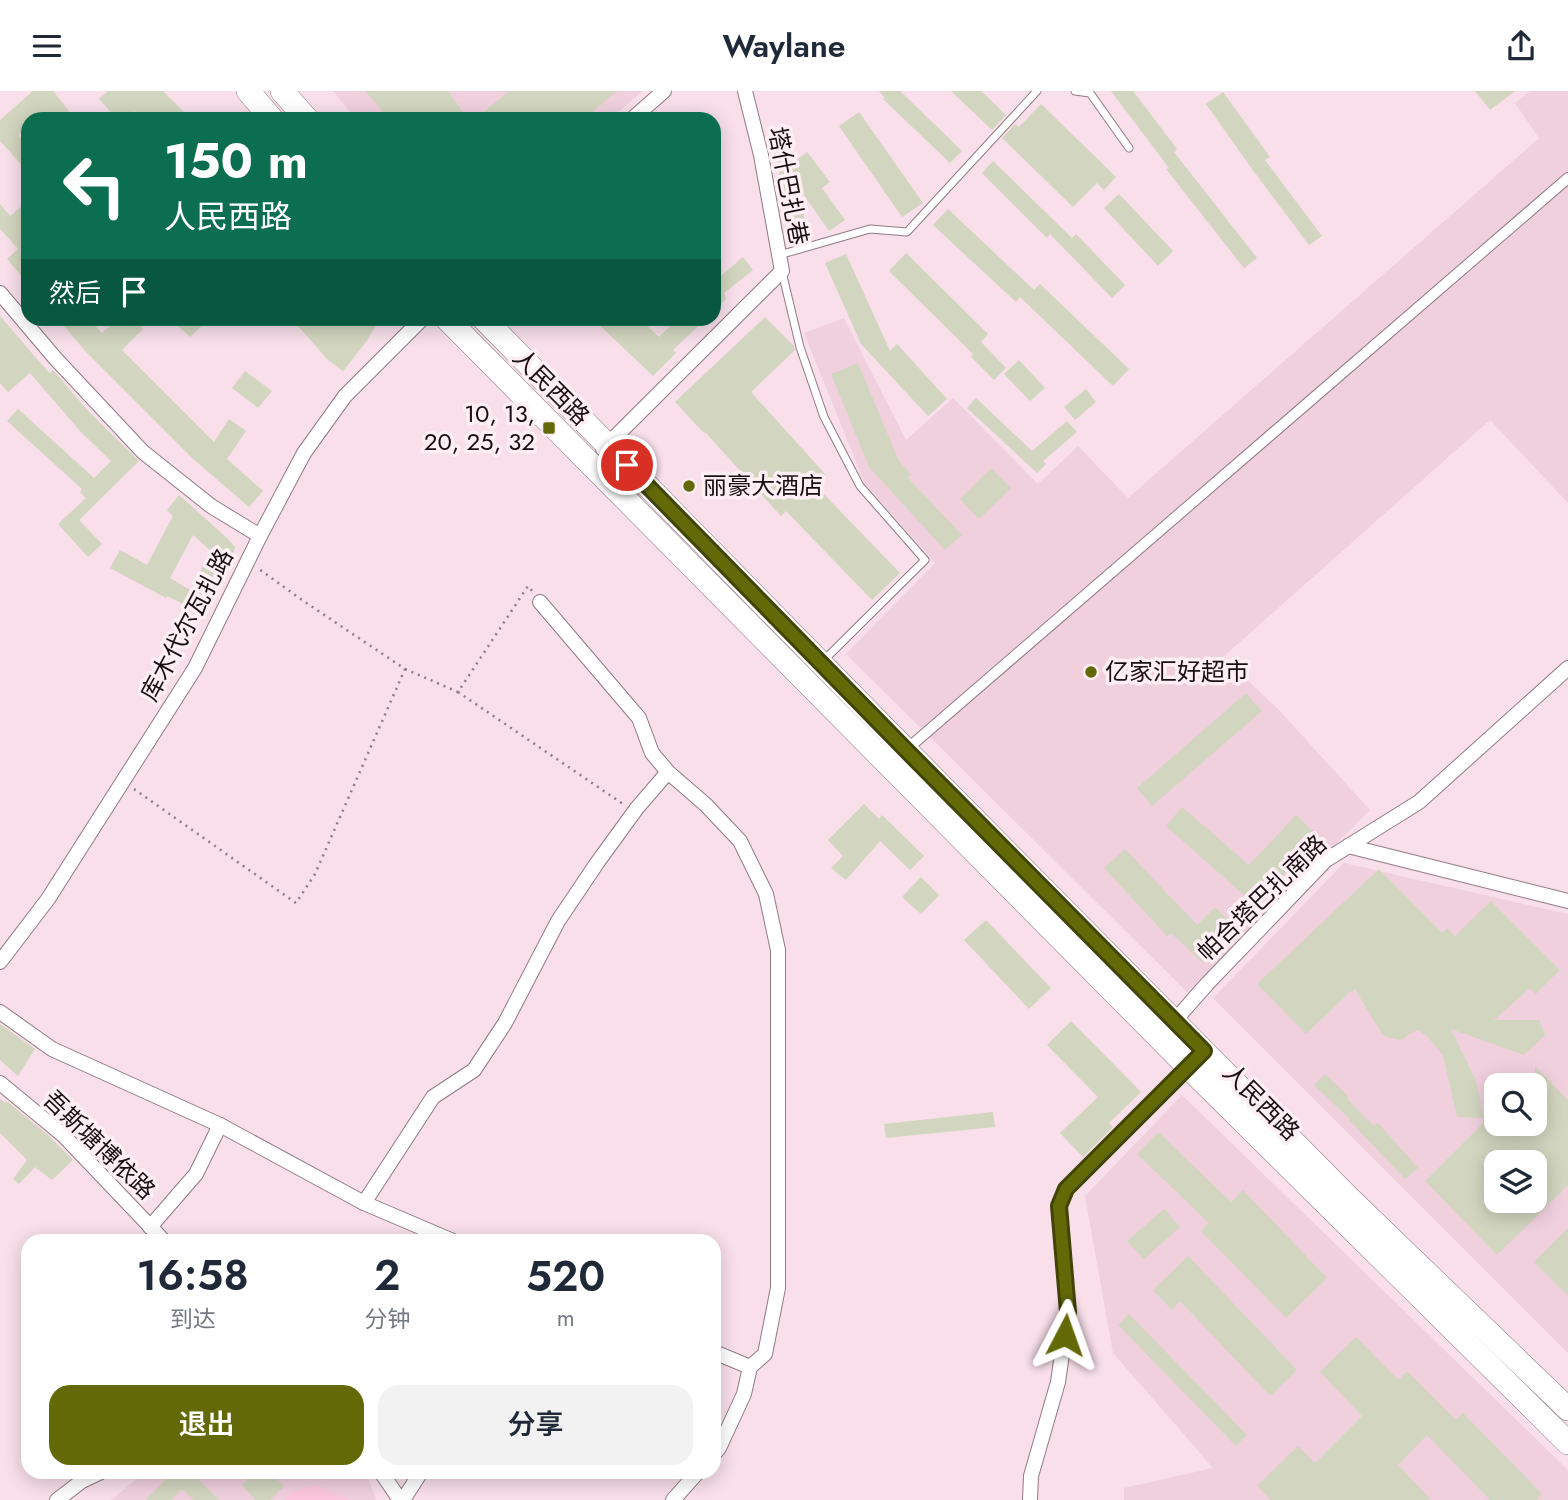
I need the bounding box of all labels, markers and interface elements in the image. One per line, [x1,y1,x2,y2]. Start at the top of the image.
text: Waylane [722,23,846,69]
icon: menu [28,27,66,65]
icon: share [1502,27,1540,65]
street label: 塔什巴扎巷 [760,124,817,248]
text: 150 m [164,126,308,196]
icon: left [49,140,140,231]
text: 人民西路 [164,194,292,240]
icon: arrive [115,273,153,311]
text: 然后 [49,274,101,312]
street label: 人民西路 [505,340,598,433]
place label: 10, 13, 20, 25, 32 [424,396,535,459]
marker: 10, 13, 20, 25, 32 [541,420,557,436]
pin [597,435,657,495]
icon: arrive [608,446,646,484]
place label: 丽豪大酒店 [703,468,823,503]
marker: 丽豪大酒店 [681,478,697,494]
street label: 库木代尔瓦扎路 [132,542,241,707]
place label: 亿家汇好超市 [1105,654,1249,689]
marker: 亿家汇好超市 [1083,664,1099,680]
street label: 帕合塔巴扎南路 [1189,827,1334,969]
street label: 人民西路 [1215,1055,1308,1148]
map controls [1484,1073,1547,1213]
button: search [1484,1073,1547,1136]
street label: 吾斯塘博依路 [35,1082,163,1207]
button: layers [1484,1150,1547,1213]
text: 16:58 [137,1245,249,1306]
text: 2 [374,1245,400,1306]
text: 520 [526,1246,605,1307]
position arrow [1028,1298,1102,1372]
text: m [557,1301,575,1335]
text: 到达 [170,1302,216,1336]
text: 分钟 [364,1302,410,1336]
button: 退出 [49,1385,364,1465]
button: 分享 [378,1385,693,1465]

